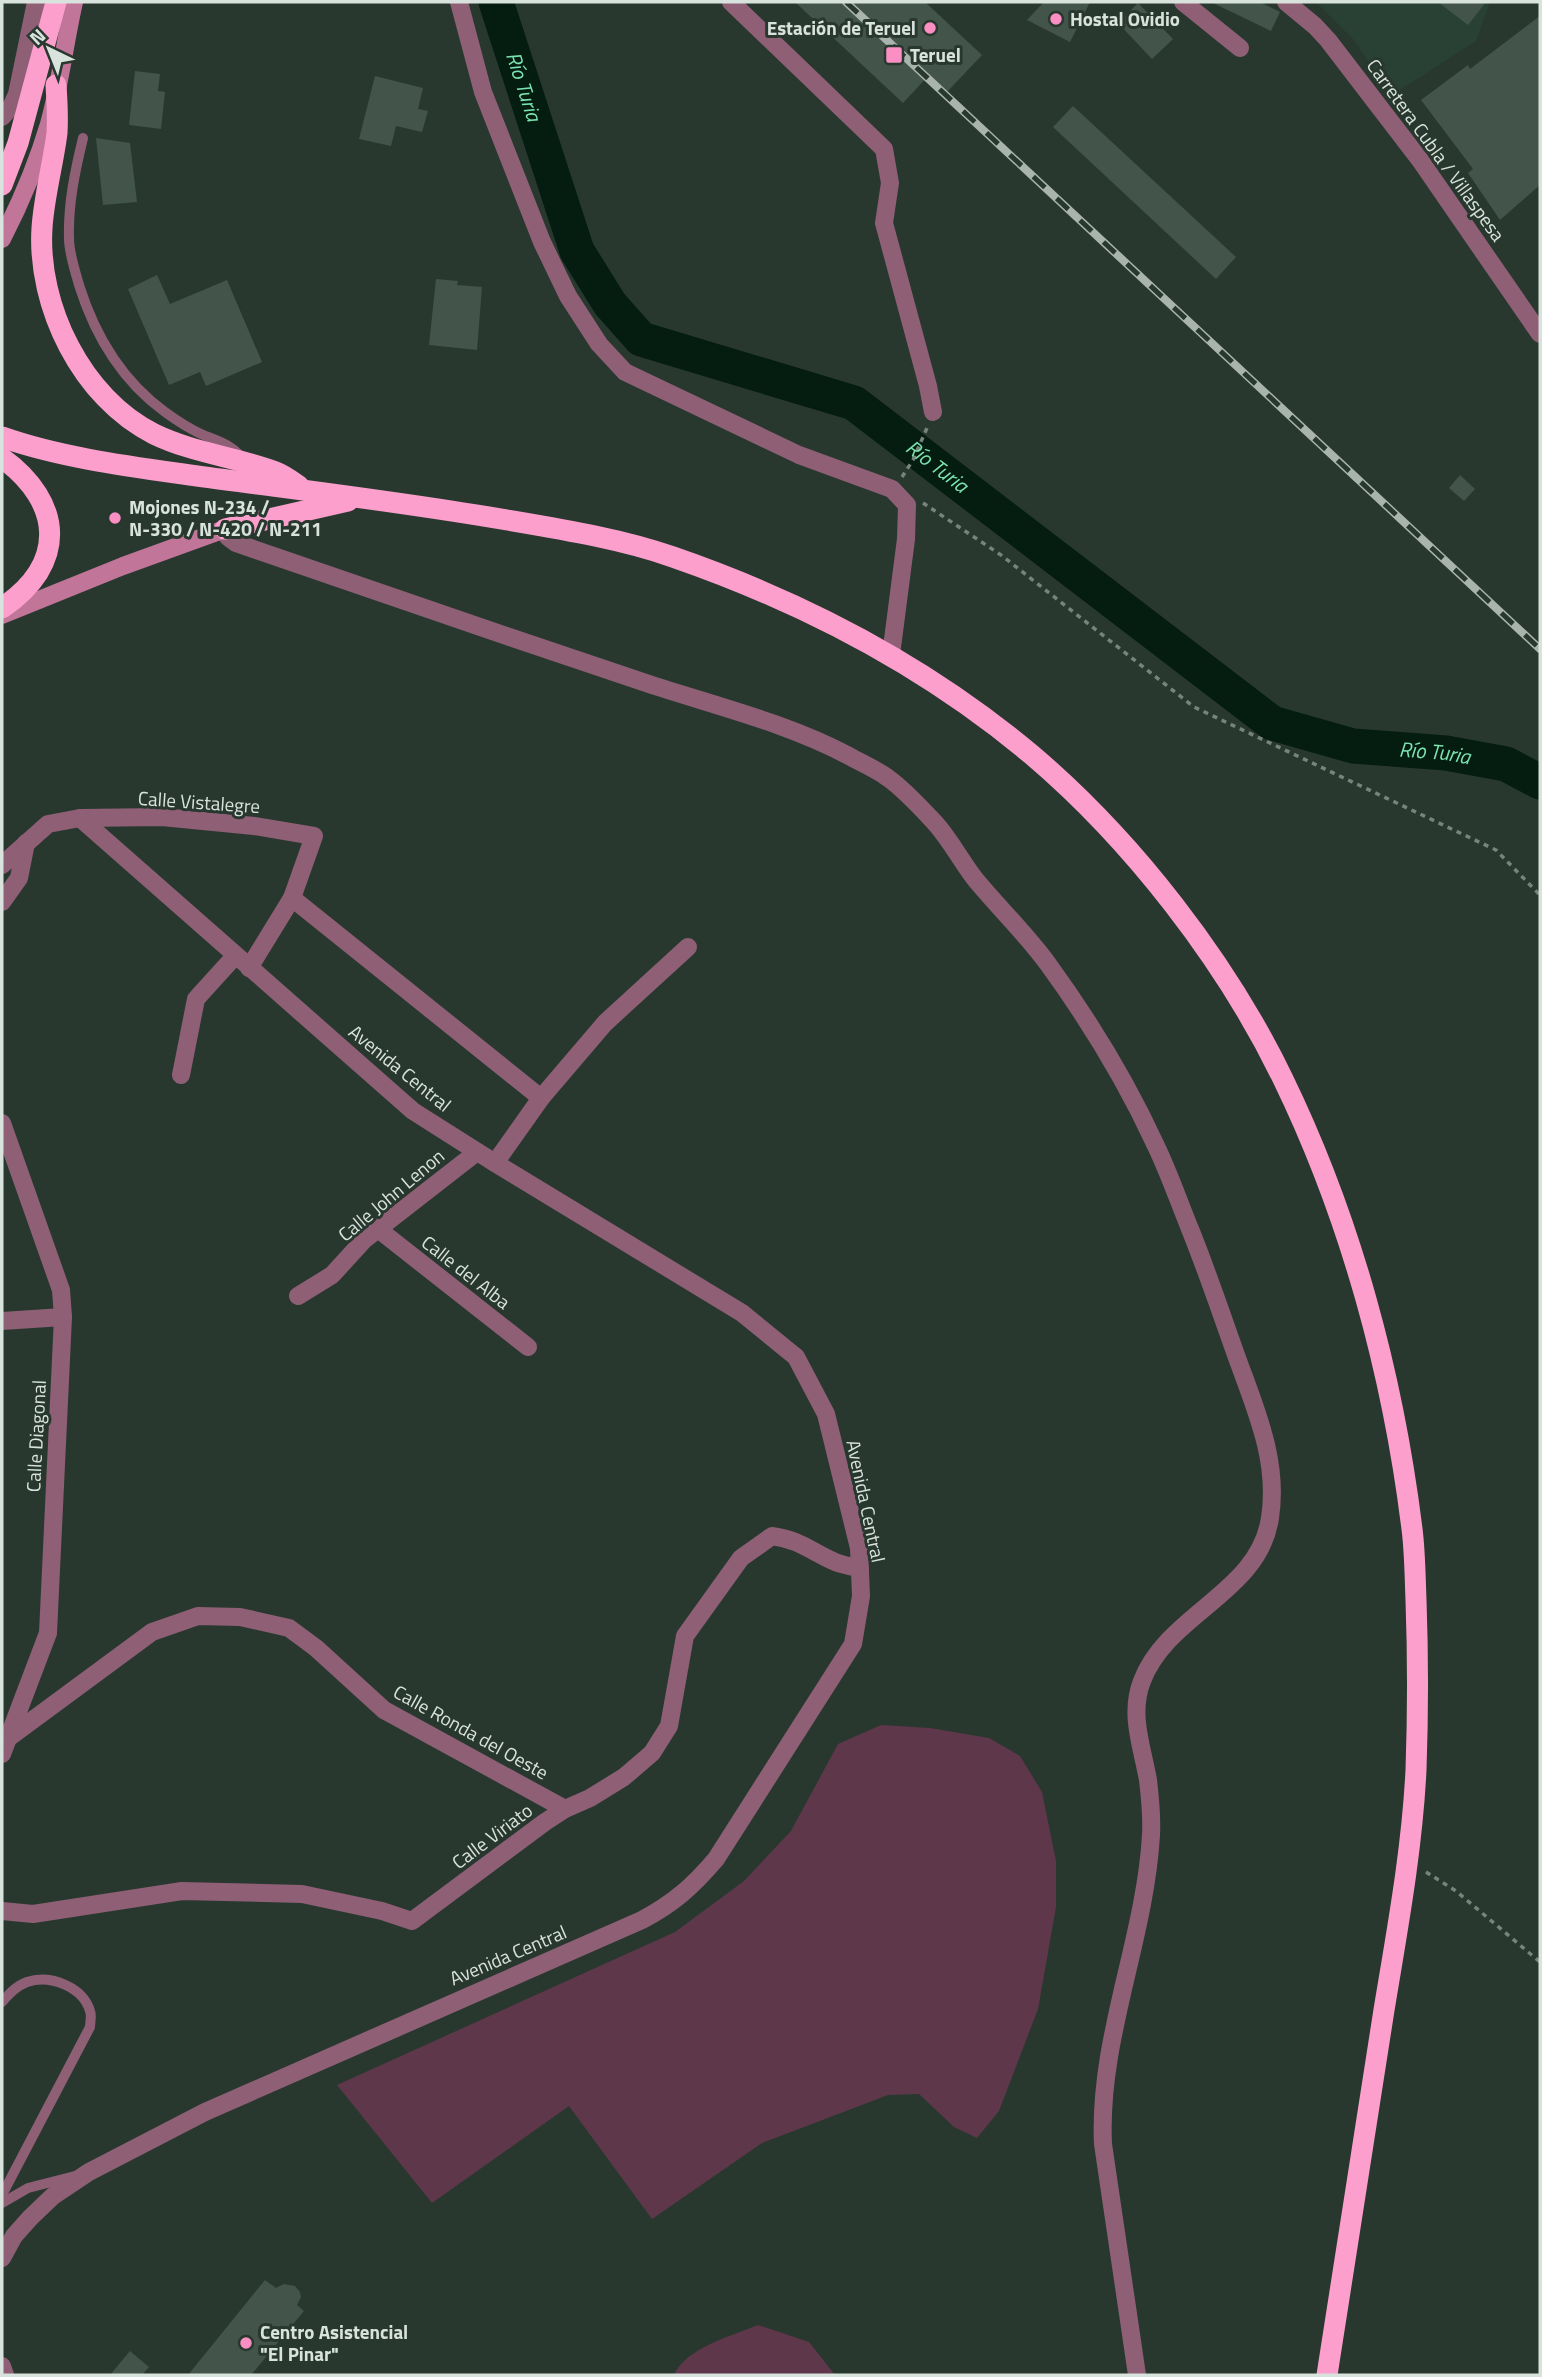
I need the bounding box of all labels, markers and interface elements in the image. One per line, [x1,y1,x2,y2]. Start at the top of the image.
place label: Hostal Ovidio [1070,4,1180,33]
marker: Hostal Ovidio [1048,11,1064,27]
place label: Estación de Teruel [767,13,916,42]
north arrow [14,14,84,84]
marker: Estación de Teruel [922,20,938,36]
text: N [22,21,52,51]
place label: Teruel [910,40,961,69]
marker: Teruel [884,45,904,65]
water label: Río Turia [498,47,551,127]
street label: Carretera Cubla / Villaspesa [1360,52,1513,247]
water label: Río Turia [900,431,977,501]
place label: Mojones N-234 / N-330 / N-420 / N-211 [129,492,322,543]
marker: Mojones N-234 / N-330 / N-420 / N-211 [107,510,123,526]
water label: Río Turia [1398,733,1475,772]
street label: Calle Vistalegre [137,783,261,820]
street label: Avenida Central [343,1017,458,1118]
street label: Calle John Lenon [331,1141,450,1248]
street label: Calle del Alba [416,1228,517,1316]
street label: Calle Diagonal [18,1379,53,1493]
street label: Avenida Central [839,1437,894,1565]
street label: Calle Ronda del Oeste [388,1677,554,1786]
street label: Calle Viriato [445,1796,538,1876]
street label: Avenida Central [445,1917,571,1992]
place label: Centro Asistencial "El Pinar" [260,2317,408,2368]
marker: Centro Asistencial "El Pinar" [238,2335,254,2351]

